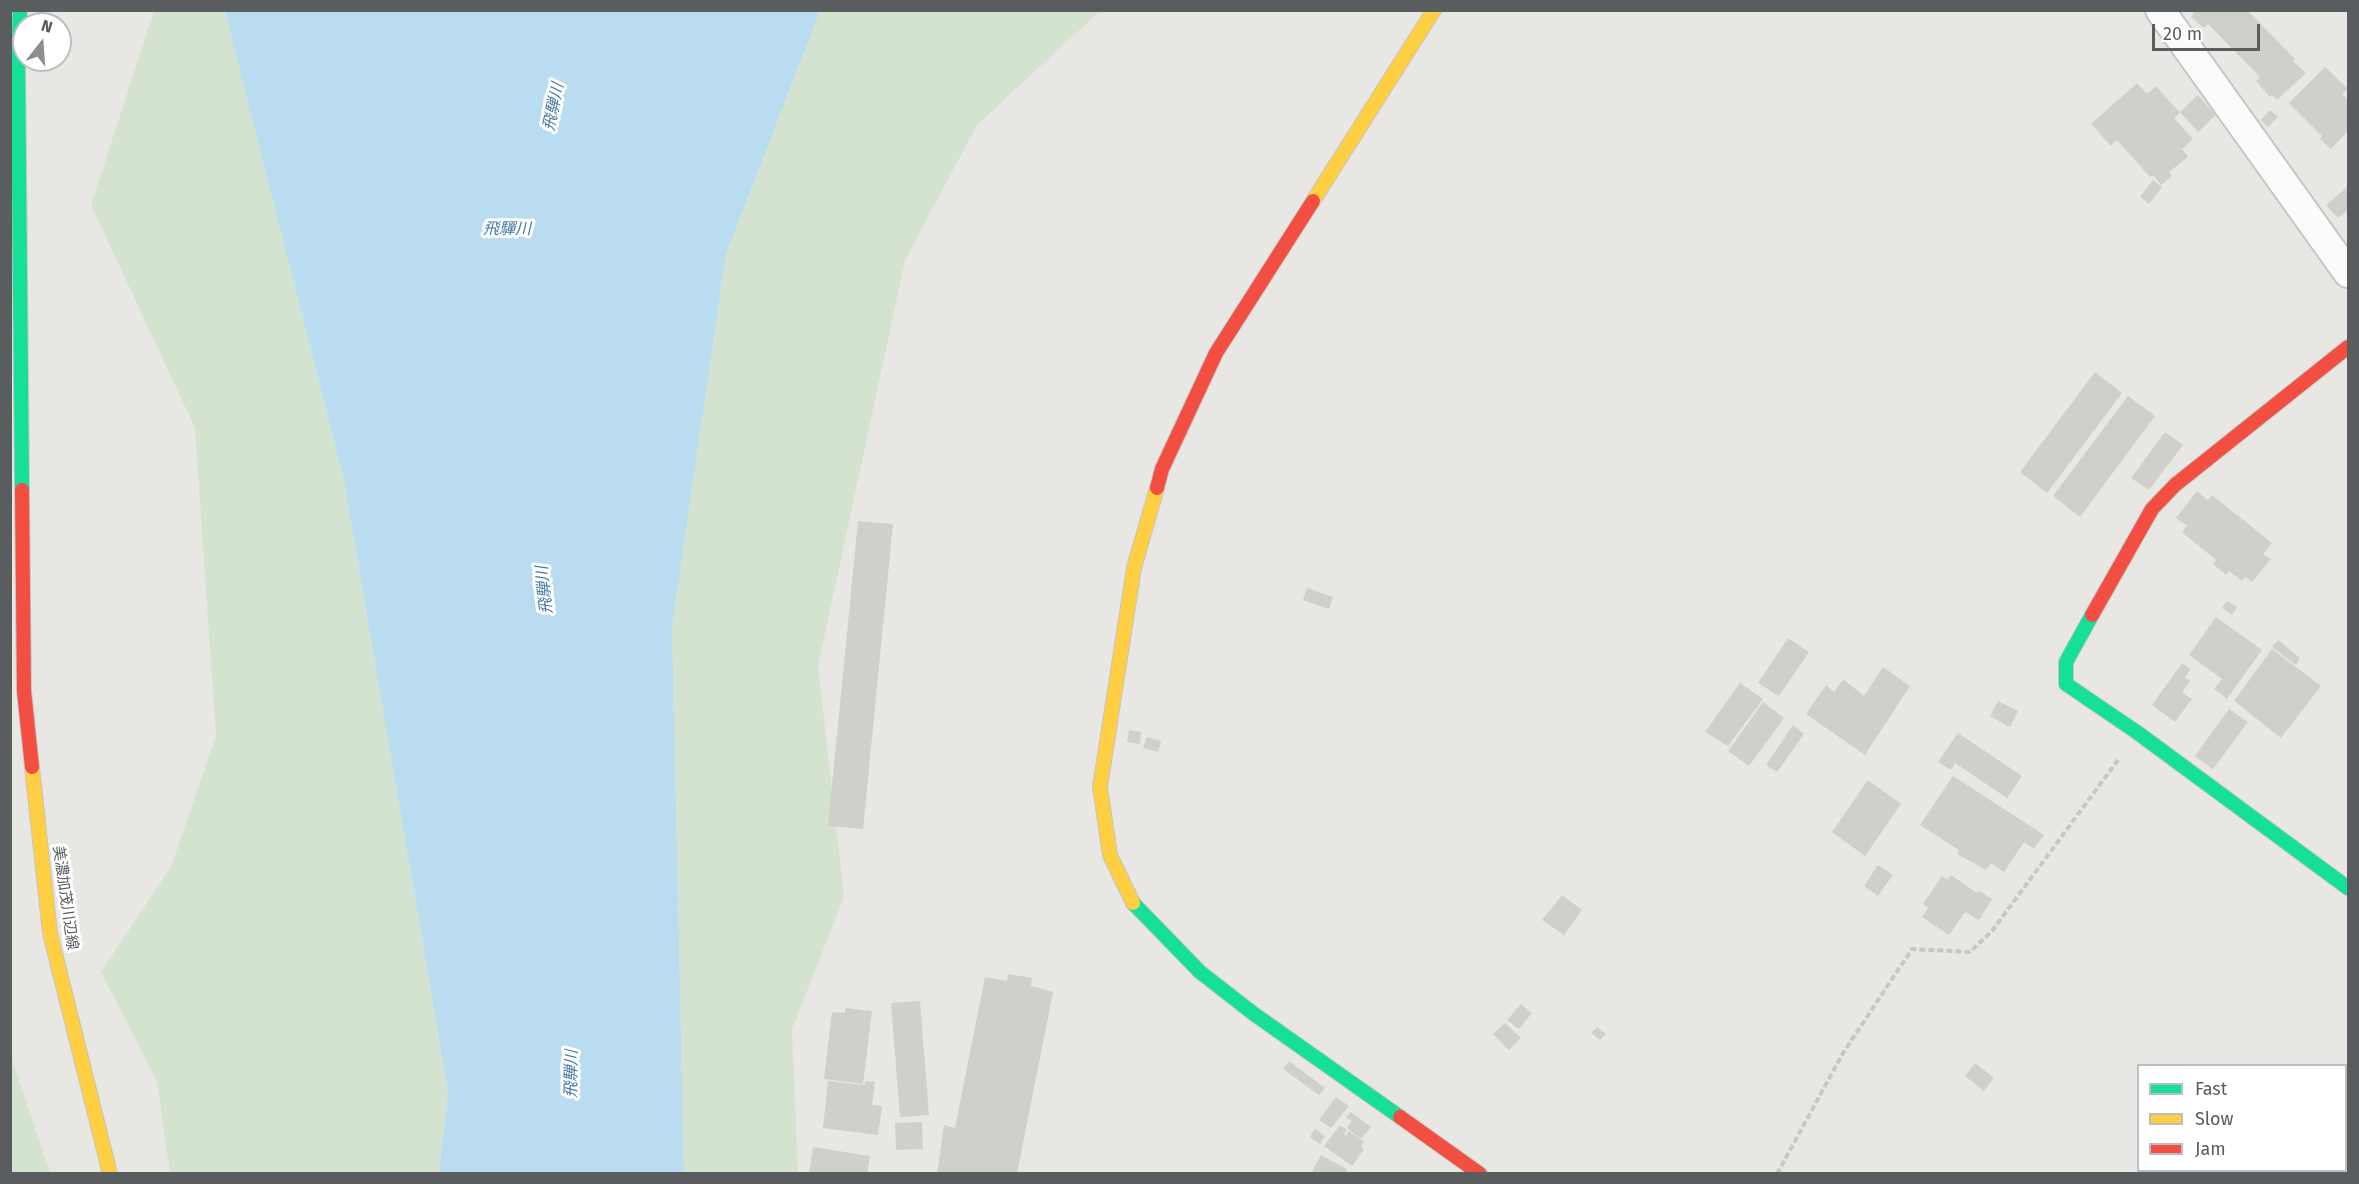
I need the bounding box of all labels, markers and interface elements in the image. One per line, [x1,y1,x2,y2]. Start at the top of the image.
north arrow [12,12,72,72]
scale bar [2155,12,2263,50]
text: N [39,16,55,37]
text: 20 m [2163,23,2202,45]
water label: 飛騨川 [540,82,568,132]
water label: 飛驒川 [483,220,531,240]
water label: 飛騨川 [533,565,557,615]
street label: 美濃加茂川辺線 [49,845,81,951]
water label: 飛騨川 [562,1050,582,1098]
legend [2137,1064,2347,1172]
text: Fast [2195,1078,2227,1100]
text: Slow [2195,1108,2233,1130]
text: Jam [2195,1138,2226,1160]

